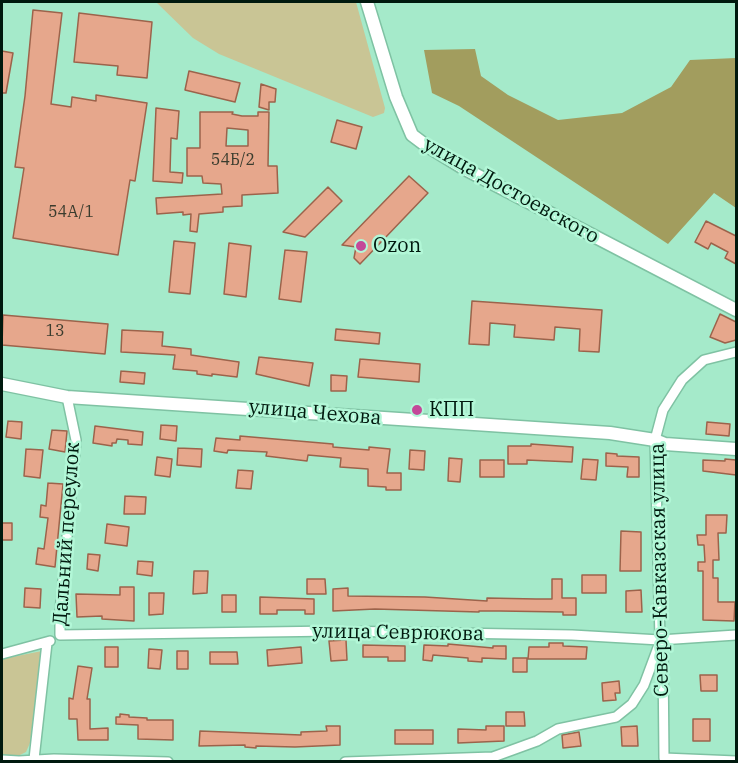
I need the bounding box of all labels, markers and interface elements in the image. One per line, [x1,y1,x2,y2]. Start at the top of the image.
street label: улица Достоевского [419,133,603,249]
house number: 54Б/2 [211,150,255,170]
house number: 54А/1 [48,202,94,222]
place label: Ozon [373,234,421,258]
marker: Ozon [354,239,368,253]
house number: 13 [45,321,65,341]
street label: улица Чехова [248,395,382,431]
place label: КПП [429,398,474,422]
marker: КПП [410,403,424,417]
street label: Дальний переулок [49,441,85,627]
street label: Северо-Кавказская улица [646,443,674,697]
street label: улица Севрюкова [312,620,484,646]

